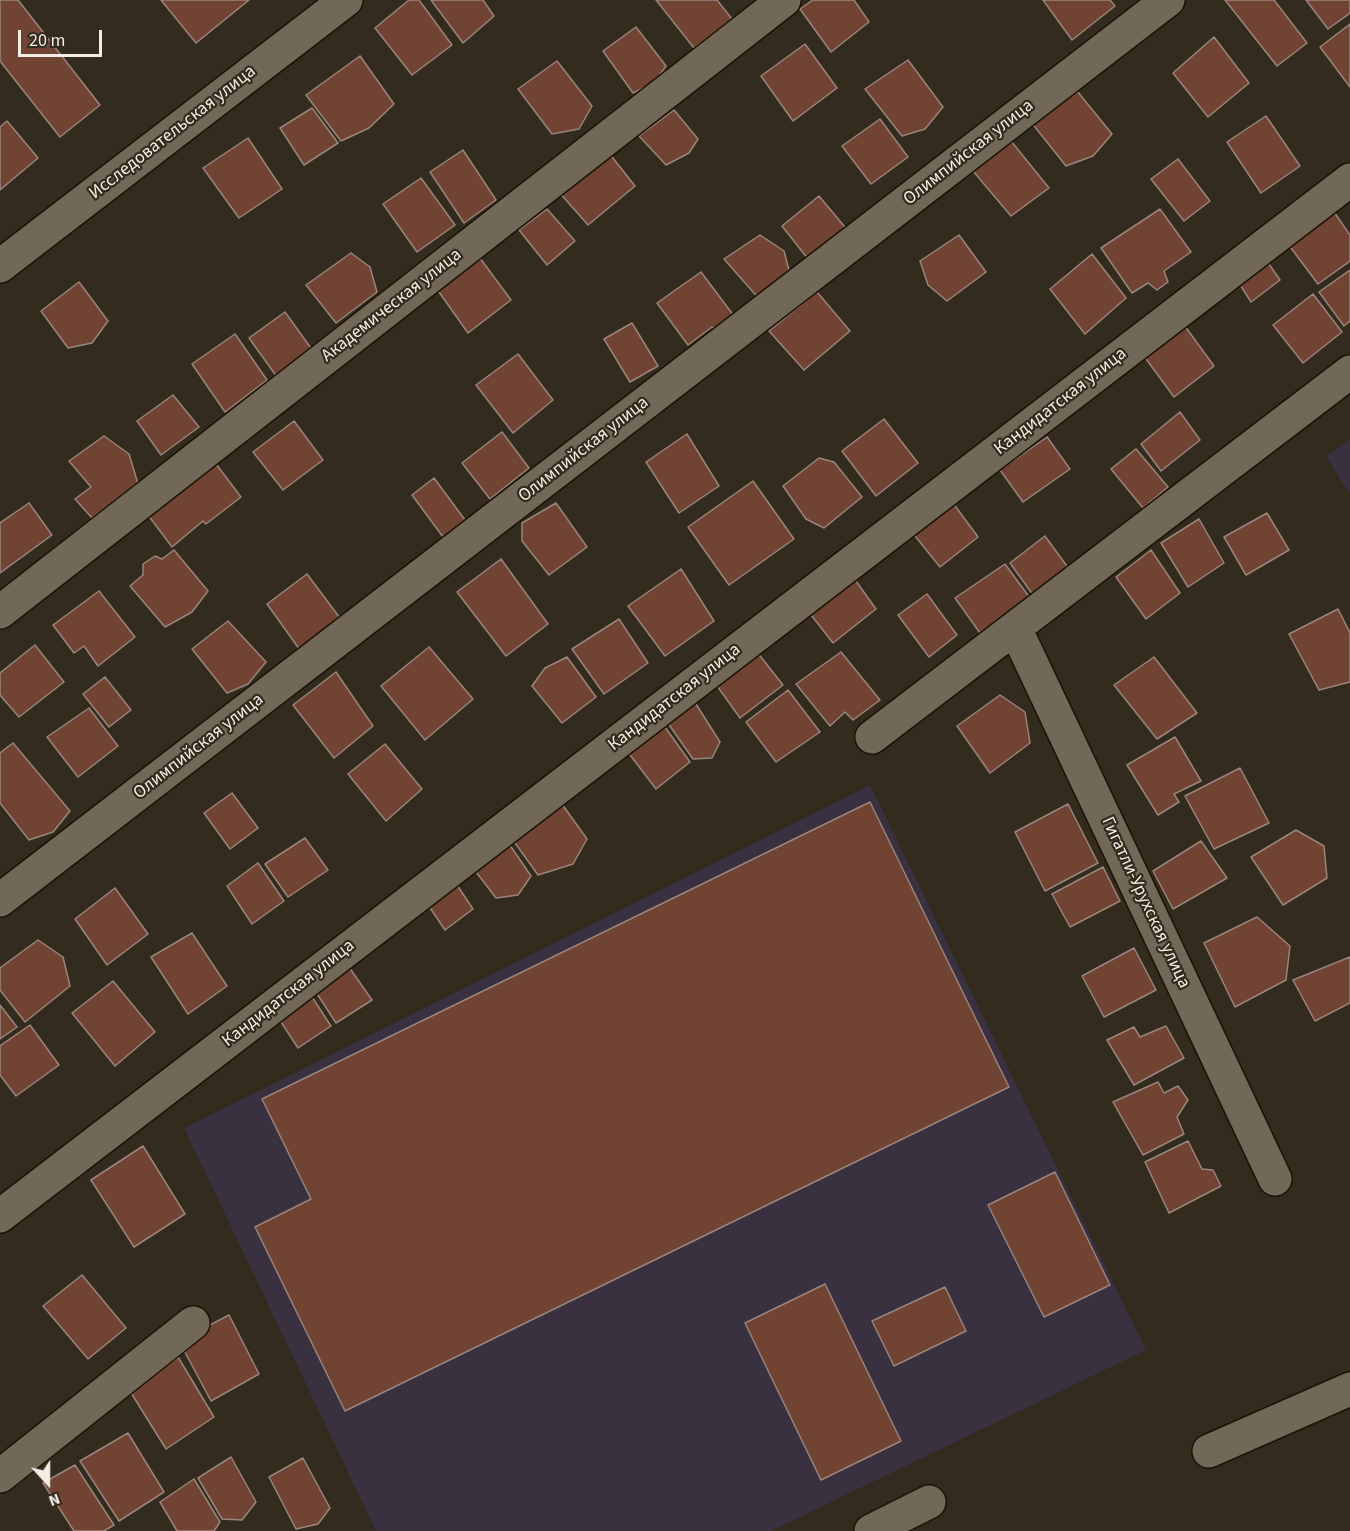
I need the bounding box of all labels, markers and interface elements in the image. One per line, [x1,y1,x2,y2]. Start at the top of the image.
scale bar [21,18,105,56]
text: 20 m [29,28,65,53]
street label: Исследовательская улица [85,61,261,205]
street label: Олимпийская улица [900,95,1038,211]
street label: Академическая улица [318,245,466,367]
street label: Кандидатская улица [991,344,1131,460]
street label: Олимпийская улица [515,392,653,508]
street label: Кандидатская улица [605,640,745,756]
street label: Олимпийская улица [130,689,268,805]
street label: Гигатли-Урухская улица [1096,814,1194,992]
street label: Кандидатская улица [219,936,359,1052]
north arrow [18,1453,78,1513]
text: N [46,1488,63,1512]

